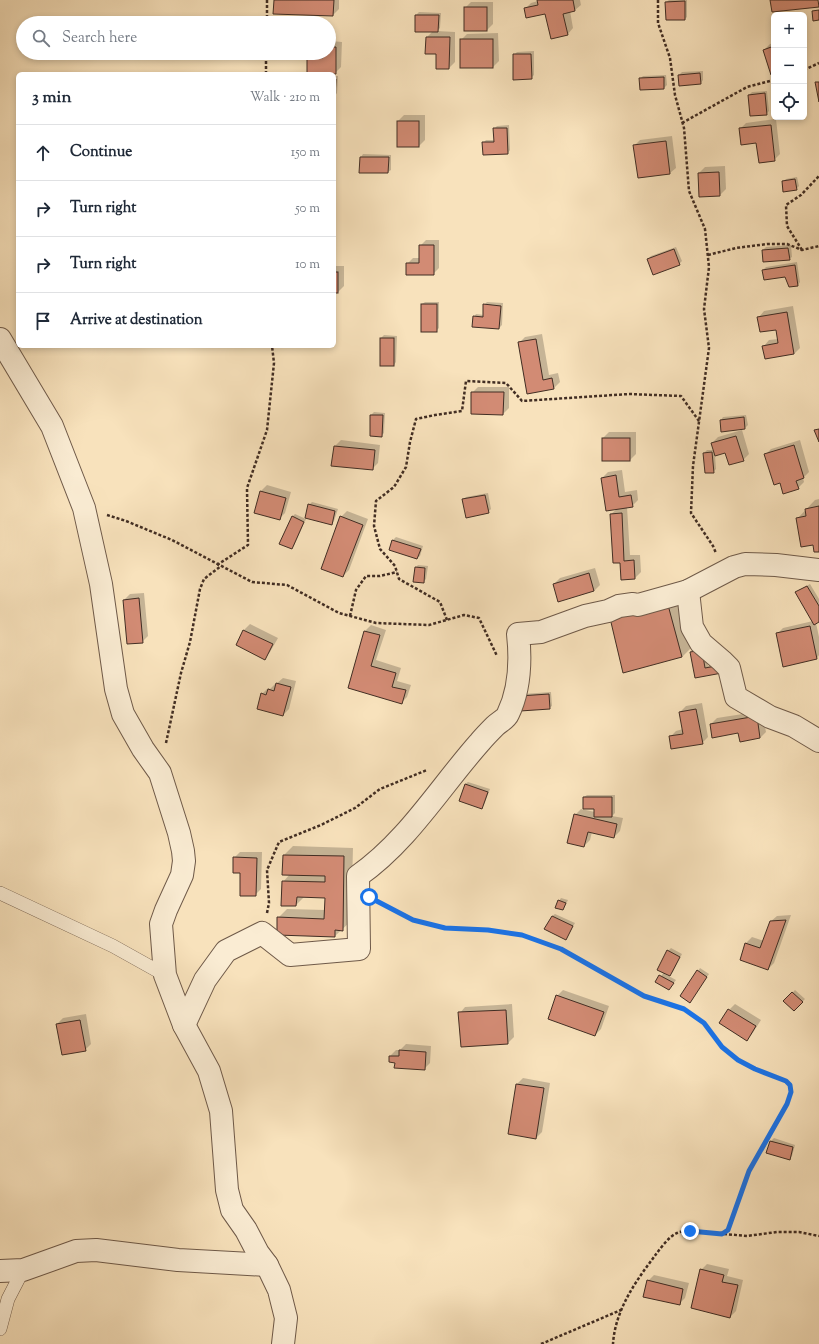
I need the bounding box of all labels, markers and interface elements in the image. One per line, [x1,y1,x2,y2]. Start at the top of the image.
map controls [771,12,807,120]
button: + [771,12,807,48]
search box [16,16,336,60]
icon: search [30,27,52,49]
text: Search here [62,28,137,49]
button: − [771,48,807,84]
button: locate [771,84,807,120]
text: 3 min [32,86,71,110]
text: Walk · 210 m [250,89,320,107]
icon: ahead [32,142,54,164]
text: Continue [70,142,132,163]
text: 150 m [291,144,320,162]
icon: right [32,198,54,220]
text: Turn right [70,198,136,219]
text: 50 m [295,200,320,218]
icon: right [32,254,54,276]
text: Turn right [70,254,136,275]
text: 10 m [295,256,320,274]
icon: arrive [32,310,54,332]
text: Arrive at destination [70,310,203,331]
route start [360,888,378,906]
route end [681,1222,699,1240]

